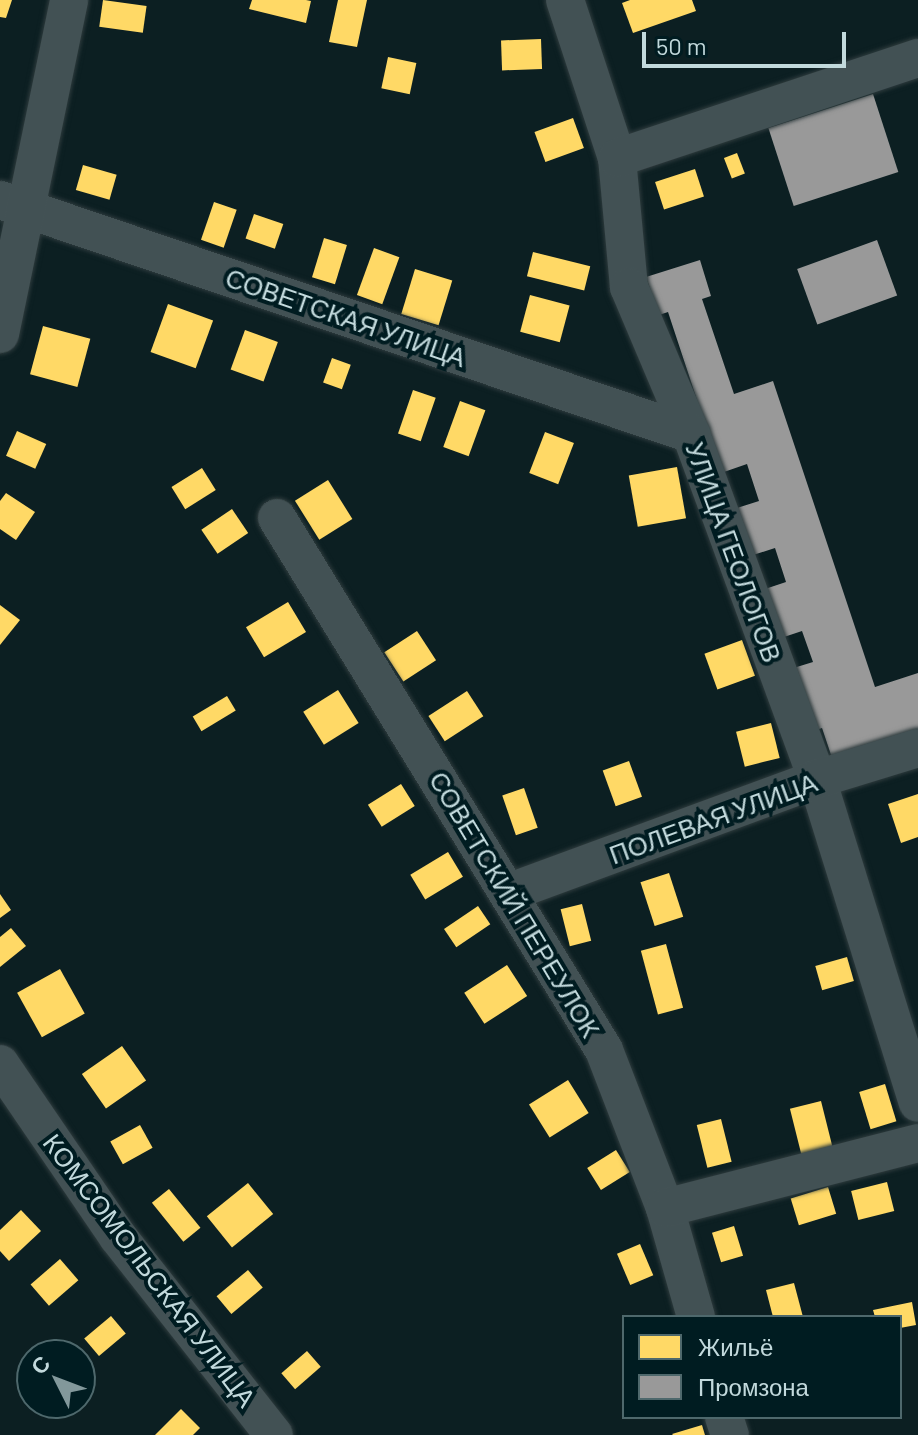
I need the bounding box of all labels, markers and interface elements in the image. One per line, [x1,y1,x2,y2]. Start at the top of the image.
scale bar [646,16,850,66]
text: 50 m [656,31,707,60]
street label: СОВЕТСКАЯ УЛИЦА [222,261,470,373]
street label: УЛИЦА ГЕОЛОГОВ [680,438,788,666]
street label: СОВЕТСКИЙ ПЕРЕУЛОК [423,766,607,1042]
street label: ПОЛЕВАЯ УЛИЦА [605,766,821,870]
street label: КОМСОМОЛЬСКАЯ УЛИЦА [37,1127,263,1413]
legend [622,1315,902,1419]
text: Жильё [698,1332,773,1361]
north arrow [16,1339,96,1419]
text: Промзона [698,1372,809,1401]

